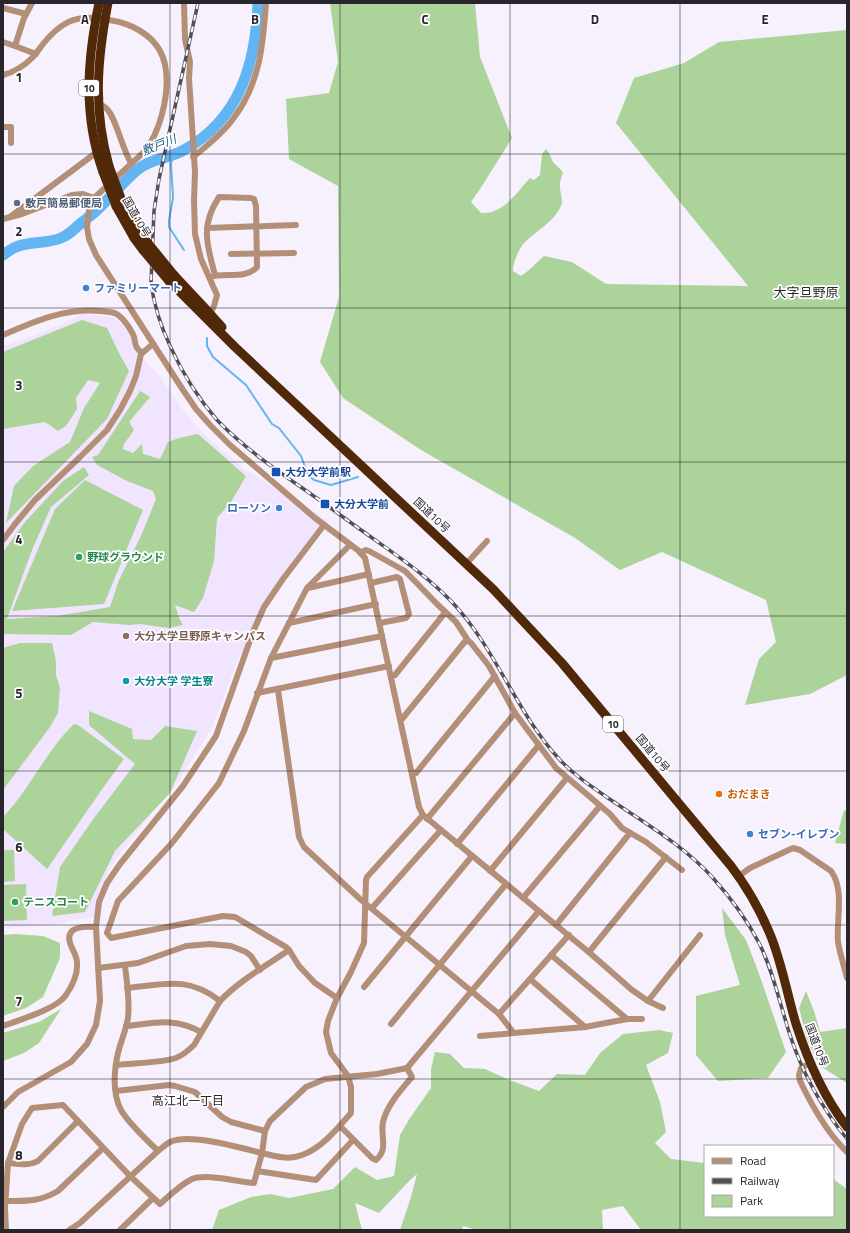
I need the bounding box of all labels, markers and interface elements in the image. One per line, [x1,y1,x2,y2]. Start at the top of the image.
text: A [81,9,89,29]
text: B [251,9,259,29]
text: C [421,9,429,29]
text: D [591,9,599,29]
text: E [761,9,769,29]
text: 1 [15,67,23,87]
road number: 10 [79,80,99,96]
water label: 敷戸川 [139,128,181,160]
street label: 国道10号 [119,193,155,241]
place label: 敷戸簡易郵便局 [25,195,102,211]
marker: 敷戸簡易郵便局 [12,198,22,208]
text: 2 [15,221,23,241]
place label: ファミリーマート [94,280,182,296]
district label: 大字旦野原 [773,282,839,302]
marker: ファミリーマート [81,283,91,293]
text: 3 [15,375,23,395]
place label: 大分大学前駅 [285,464,351,480]
marker: 大分大学前駅 [270,466,282,478]
street label: 国道10号 [410,494,454,536]
place label: 大分大学前 [334,496,389,512]
marker: 大分大学前 [319,498,331,510]
place label: ローソン [227,500,271,516]
marker: ローソン [274,503,284,513]
text: 4 [15,529,23,549]
place label: 野球グラウンド [87,549,164,565]
marker: 野球グラウンド [74,552,84,562]
place label: 大分大学旦野原キャンパス [134,628,266,644]
marker: 大分大学旦野原キャンパス [121,631,131,641]
place label: 大分大学 学生寮 [134,673,213,689]
marker: 大分大学 学生寮 [121,676,131,686]
text: 5 [15,683,23,703]
road number: 10 [603,716,623,732]
street label: 国道10号 [632,730,674,776]
place label: おだまき [727,786,771,802]
marker: おだまき [714,789,724,799]
place label: セブン-イレブン [758,826,840,842]
marker: セブン-イレブン [745,829,755,839]
text: 6 [15,837,23,857]
place label: テニスコート [23,894,89,910]
marker: テニスコート [10,897,20,907]
text: 7 [15,991,23,1011]
street label: 国道10号 [801,1021,833,1069]
district label: 高江北一丁目 [152,1091,224,1110]
text: 8 [15,1145,23,1165]
legend [704,1145,834,1217]
text: Road [740,1151,766,1170]
text: Railway [740,1171,780,1190]
text: Park [740,1191,763,1210]

